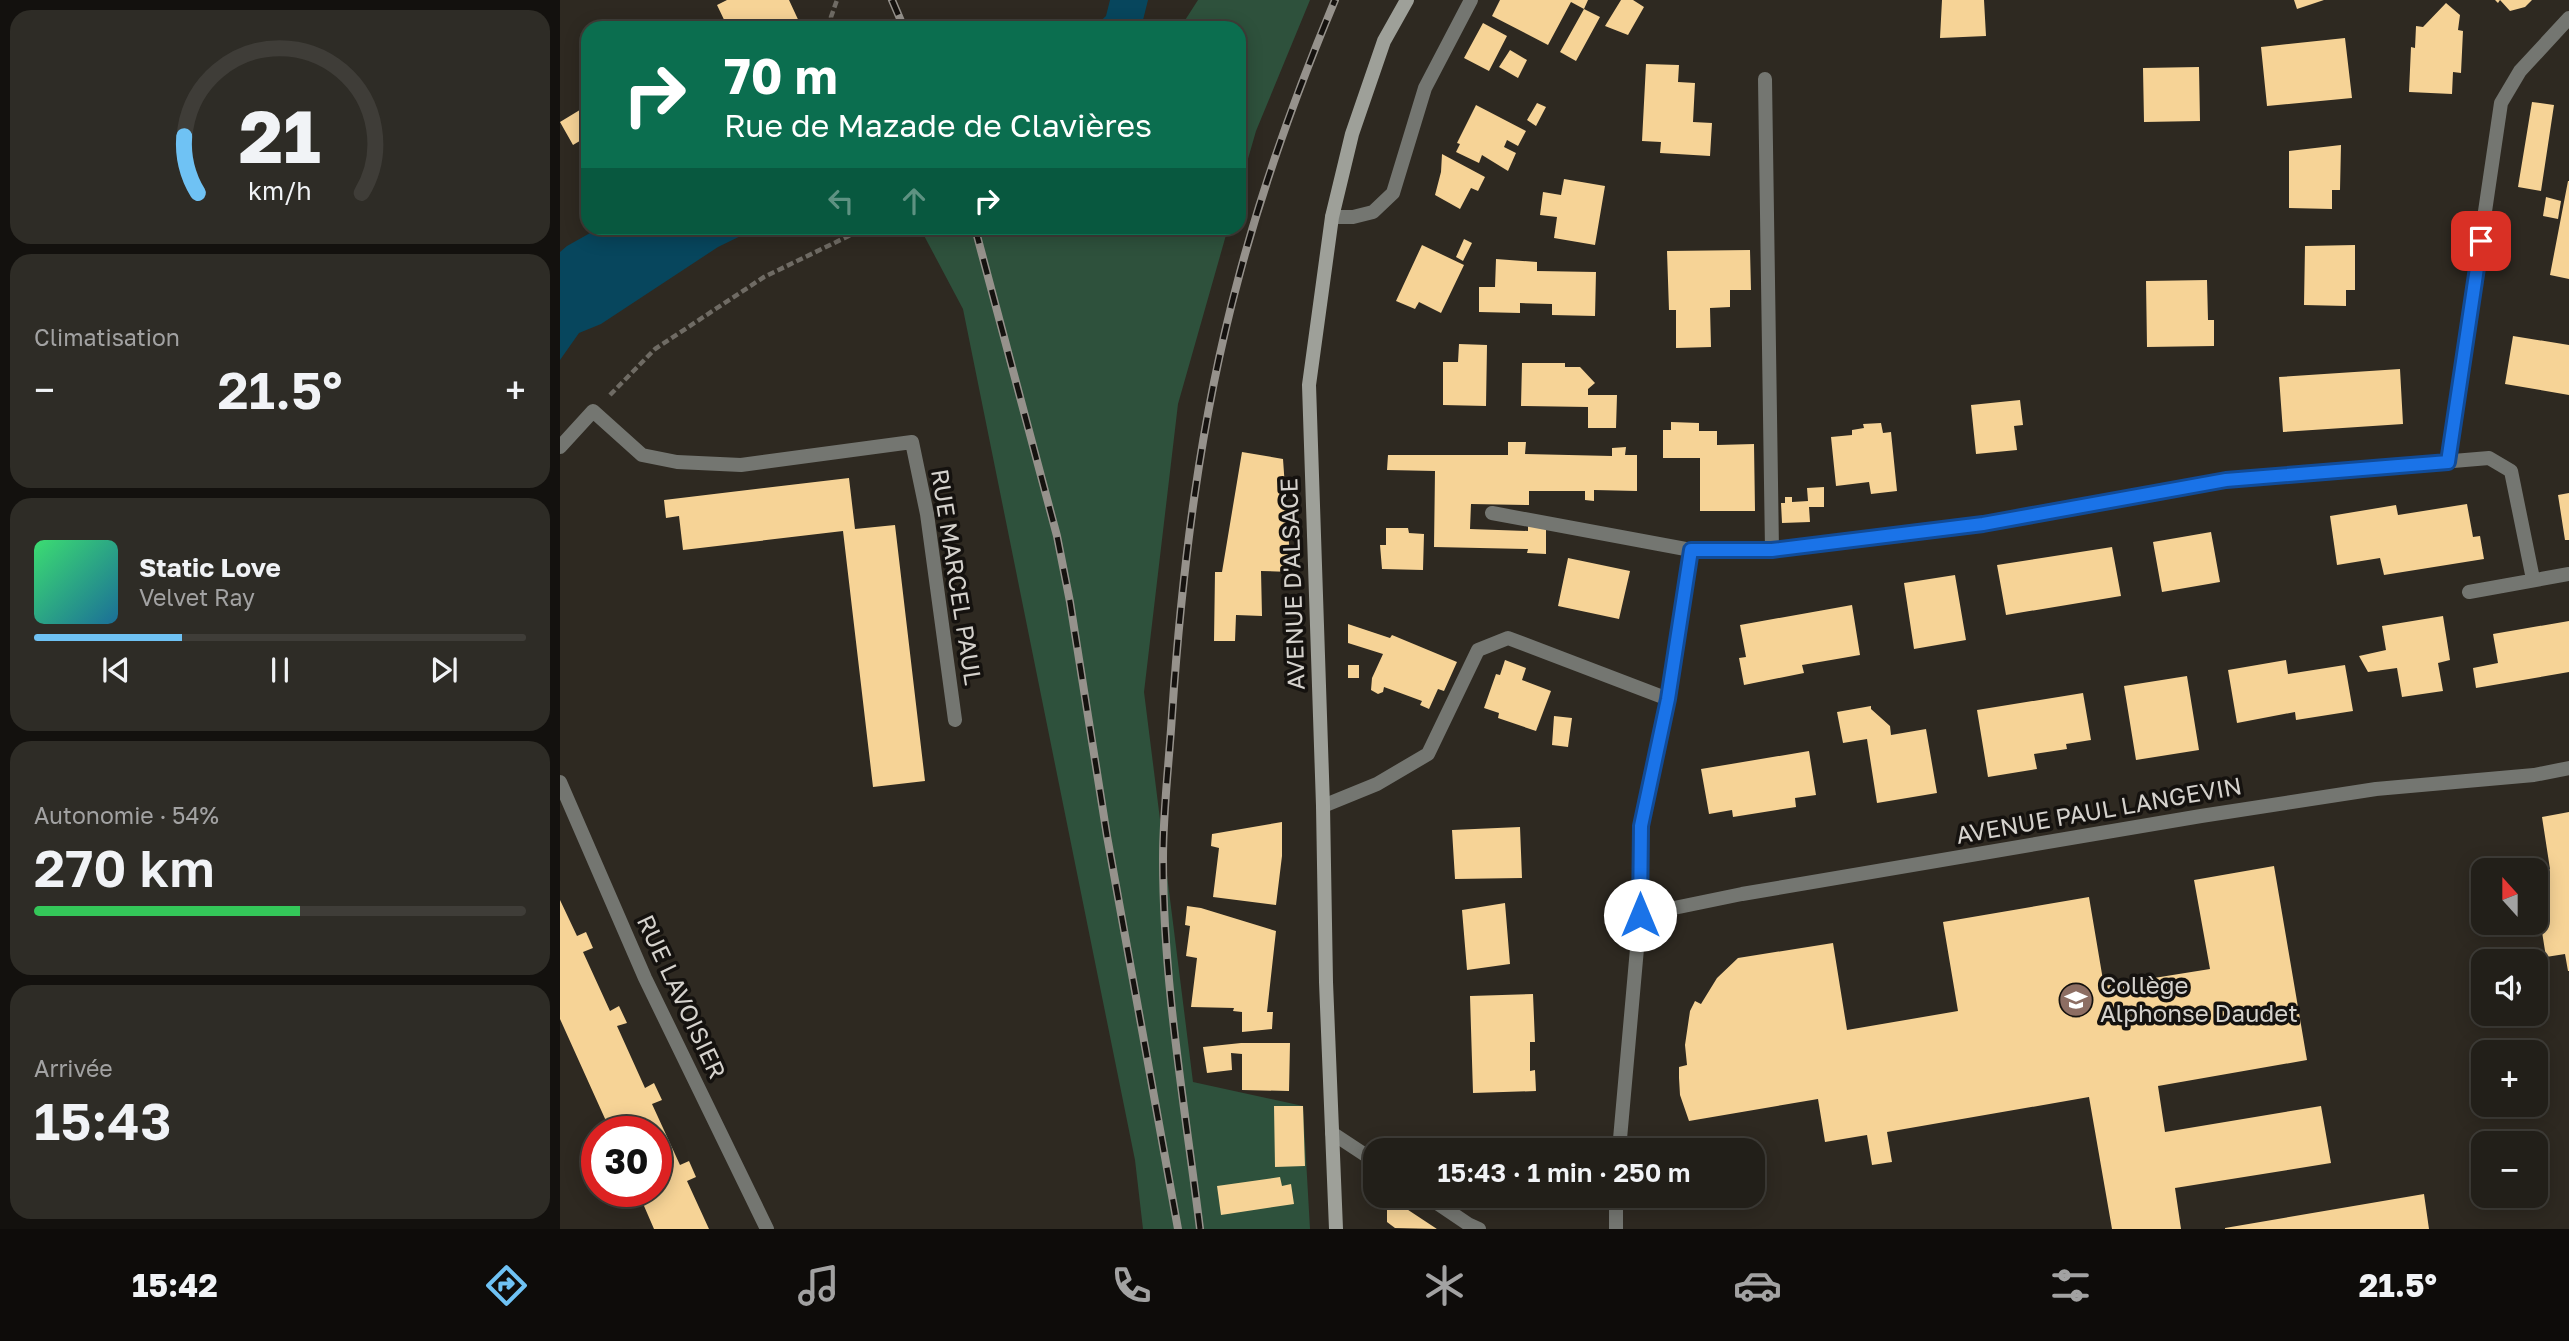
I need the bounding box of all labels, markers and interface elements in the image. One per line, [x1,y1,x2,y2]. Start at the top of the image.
text: 70 m [724,46,838,105]
icon: right [609,49,700,140]
text: 21 [239,92,321,179]
text: Rue de Mazade de Clavières [724,106,1152,144]
text: km/h [248,175,312,206]
icon: left [822,182,860,220]
icon: ahead [895,182,933,220]
icon: right [968,182,1006,220]
pin [2451,211,2511,271]
icon: arrive [2462,222,2500,260]
text: Climatisation [34,323,180,351]
text: 21.5° [218,358,342,420]
text: − [34,367,55,412]
text: + [505,367,526,412]
street label: RUE MARCEL PAUL [926,467,989,687]
street label: AVENUE D'ALSACE [1273,478,1310,691]
text: Static Love [139,552,281,583]
text: Velvet Ray [139,583,255,611]
icon: previous [97,651,135,689]
icon: pause [261,651,299,689]
icon: next [425,651,463,689]
street label: AVENUE PAUL LANGEVIN [1954,770,2244,849]
text: Autonomie · 54% [34,801,219,829]
text: 270 km [34,836,215,898]
north arrow [2471,858,2548,934]
map controls [2471,858,2548,1208]
position arrow [1603,878,1677,952]
street label: RUE LAVOISIER [632,910,733,1083]
button: sound [2471,949,2548,1026]
place label: Collège Alphonse Daudet [2100,970,2298,1027]
school or university icon: Collège Alphonse Daudet [2057,981,2095,1019]
button: + [2471,1040,2548,1117]
text: Arrivée [34,1054,113,1082]
text: 15:43 [34,1089,172,1151]
speed limit sign: 30 [581,1116,672,1207]
button: − [2471,1131,2548,1208]
text: 15:43 · 1 min · 250 m [1437,1157,1691,1188]
icon: directions [482,1261,531,1310]
icon: music [794,1261,843,1310]
icon: phone [1107,1261,1156,1310]
icon: climate [1420,1261,1469,1310]
icon: car [1733,1261,1782,1310]
icon: filters [2046,1261,2095,1310]
text: 15:42 [132,1266,218,1304]
text: 21.5° [2359,1266,2437,1304]

